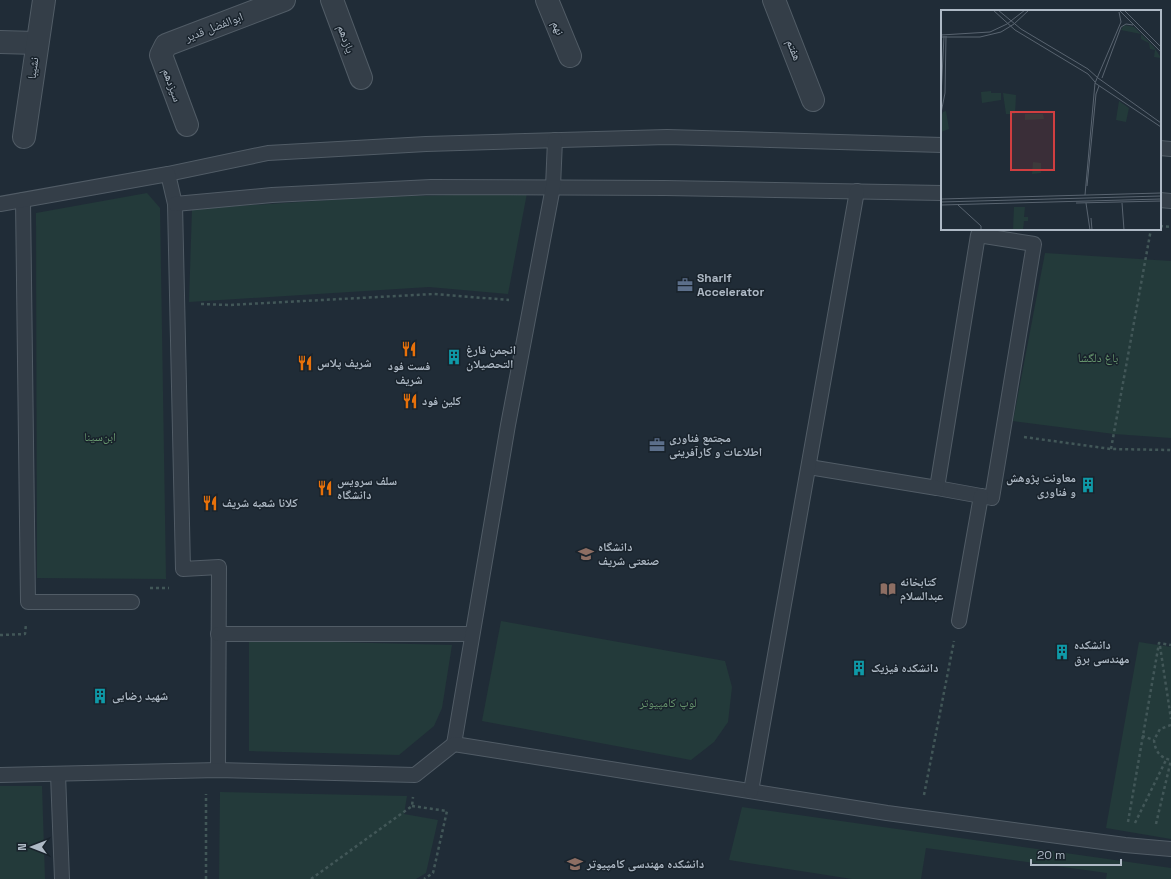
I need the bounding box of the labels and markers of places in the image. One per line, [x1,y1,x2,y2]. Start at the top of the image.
place label: Sharif Accelerator [697,270,764,300]
office icon: Sharif Accelerator [676,276,694,294]
restaurant icon: فست فود شریف [400,340,418,358]
place label: انجمن فارغ التحصیلان [466,342,516,372]
building icon: انجمن فارغ التحصیلان [445,348,463,366]
restaurant icon: شریف پلاس [296,354,314,372]
place label: شریف پلاس [317,355,372,371]
place label: فست فود شریف [388,358,430,388]
restaurant icon: کلین فود [401,392,419,410]
place label: کلین فود [422,393,462,409]
place label: مجتمع فناوری اطلاعات و کارآفرینی [669,430,762,460]
office icon: مجتمع فناوری اطلاعات و کارآفرینی [648,436,666,454]
place label: معاونت پژوهش و فناوری [1006,470,1076,500]
place label: سلف سرویس دانشگاه [337,473,397,503]
building icon: معاونت پژوهش و فناوری [1079,476,1097,494]
restaurant icon: سلف سرویس دانشگاه [316,479,334,497]
restaurant icon: کلانا شعبه شریف [201,494,219,512]
place label: کلانا شعبه شریف [222,495,299,511]
place label: دانشگاه صنعتی شریف [598,539,659,569]
school or university icon: دانشگاه صنعتی شریف [577,545,595,563]
place label: کتابخانه عبدالسلام [900,574,944,604]
library icon: کتابخانه عبدالسلام [879,580,897,598]
place label: دانشکده مهندسی برق [1074,637,1130,667]
building icon: دانشکده مهندسی برق [1053,643,1071,661]
building icon: دانشکده فیزیک [850,659,868,677]
place label: دانشکده فیزیک [871,660,938,676]
building icon: شهید رضایی [91,687,109,705]
place label: شهید رضایی [112,688,168,704]
school or university icon: دانشکده مهندسی کامپیوتر [566,855,584,873]
place label: دانشکده مهندسی کامپیوتر [586,856,704,872]

